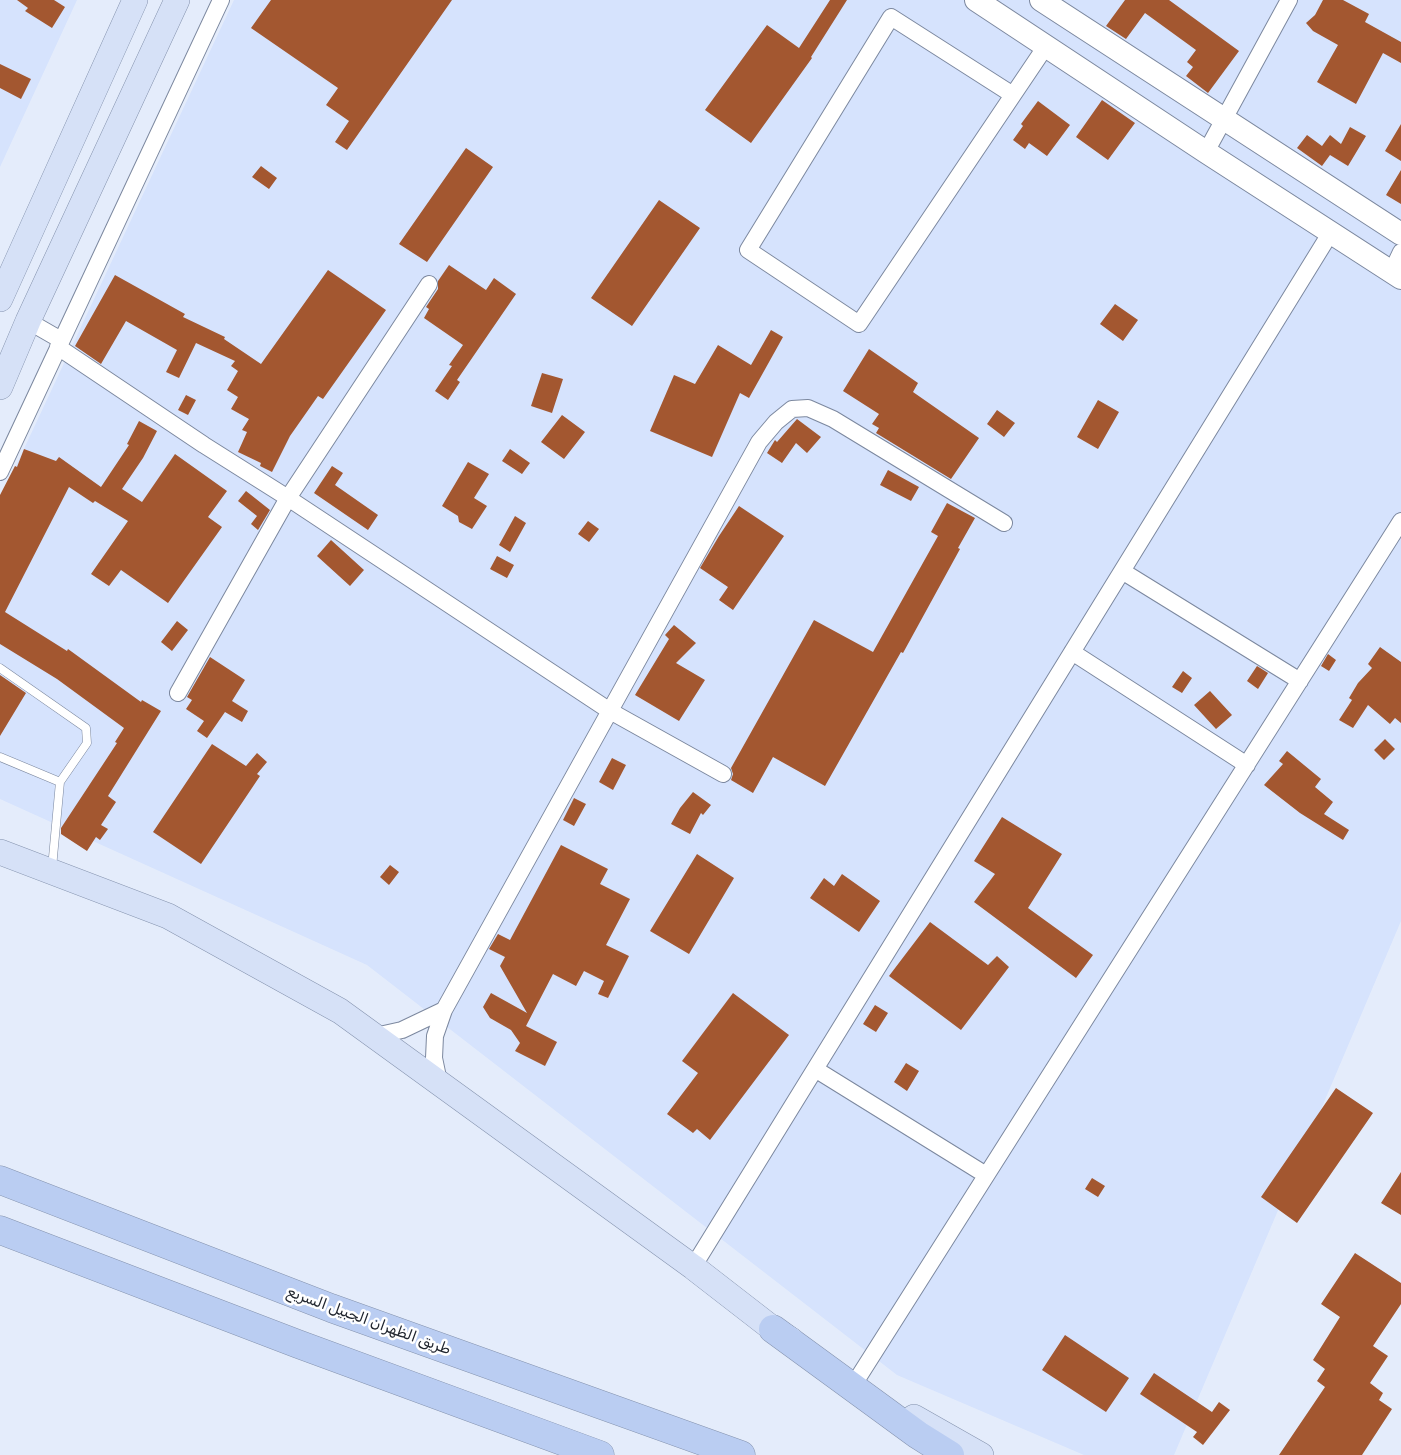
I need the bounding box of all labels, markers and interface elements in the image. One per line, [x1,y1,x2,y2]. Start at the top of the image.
street label: طريق الظهران الجبيل السريع [285,1283,453,1359]

